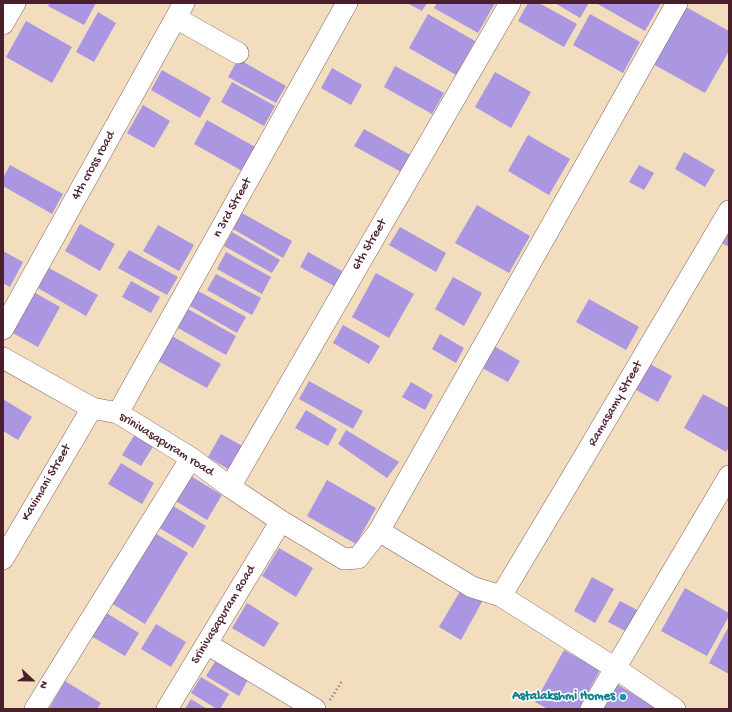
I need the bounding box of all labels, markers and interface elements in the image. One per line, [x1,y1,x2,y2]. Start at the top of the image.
street label: 4th cross road [69,129,119,203]
street label: n 3rd Street [210,175,256,241]
street label: 6th Street [349,217,391,273]
street label: Ramasamy Street [585,359,647,449]
street label: srinivasapuram road [116,410,216,480]
street label: Kavimani Street [19,442,75,524]
street label: Srinivasapuram Road [188,563,260,667]
north arrow [12,660,52,700]
text: N [36,679,50,690]
place label: Astalakshmi Homes [512,689,615,705]
marker: Astalakshmi Homes [618,692,628,702]

